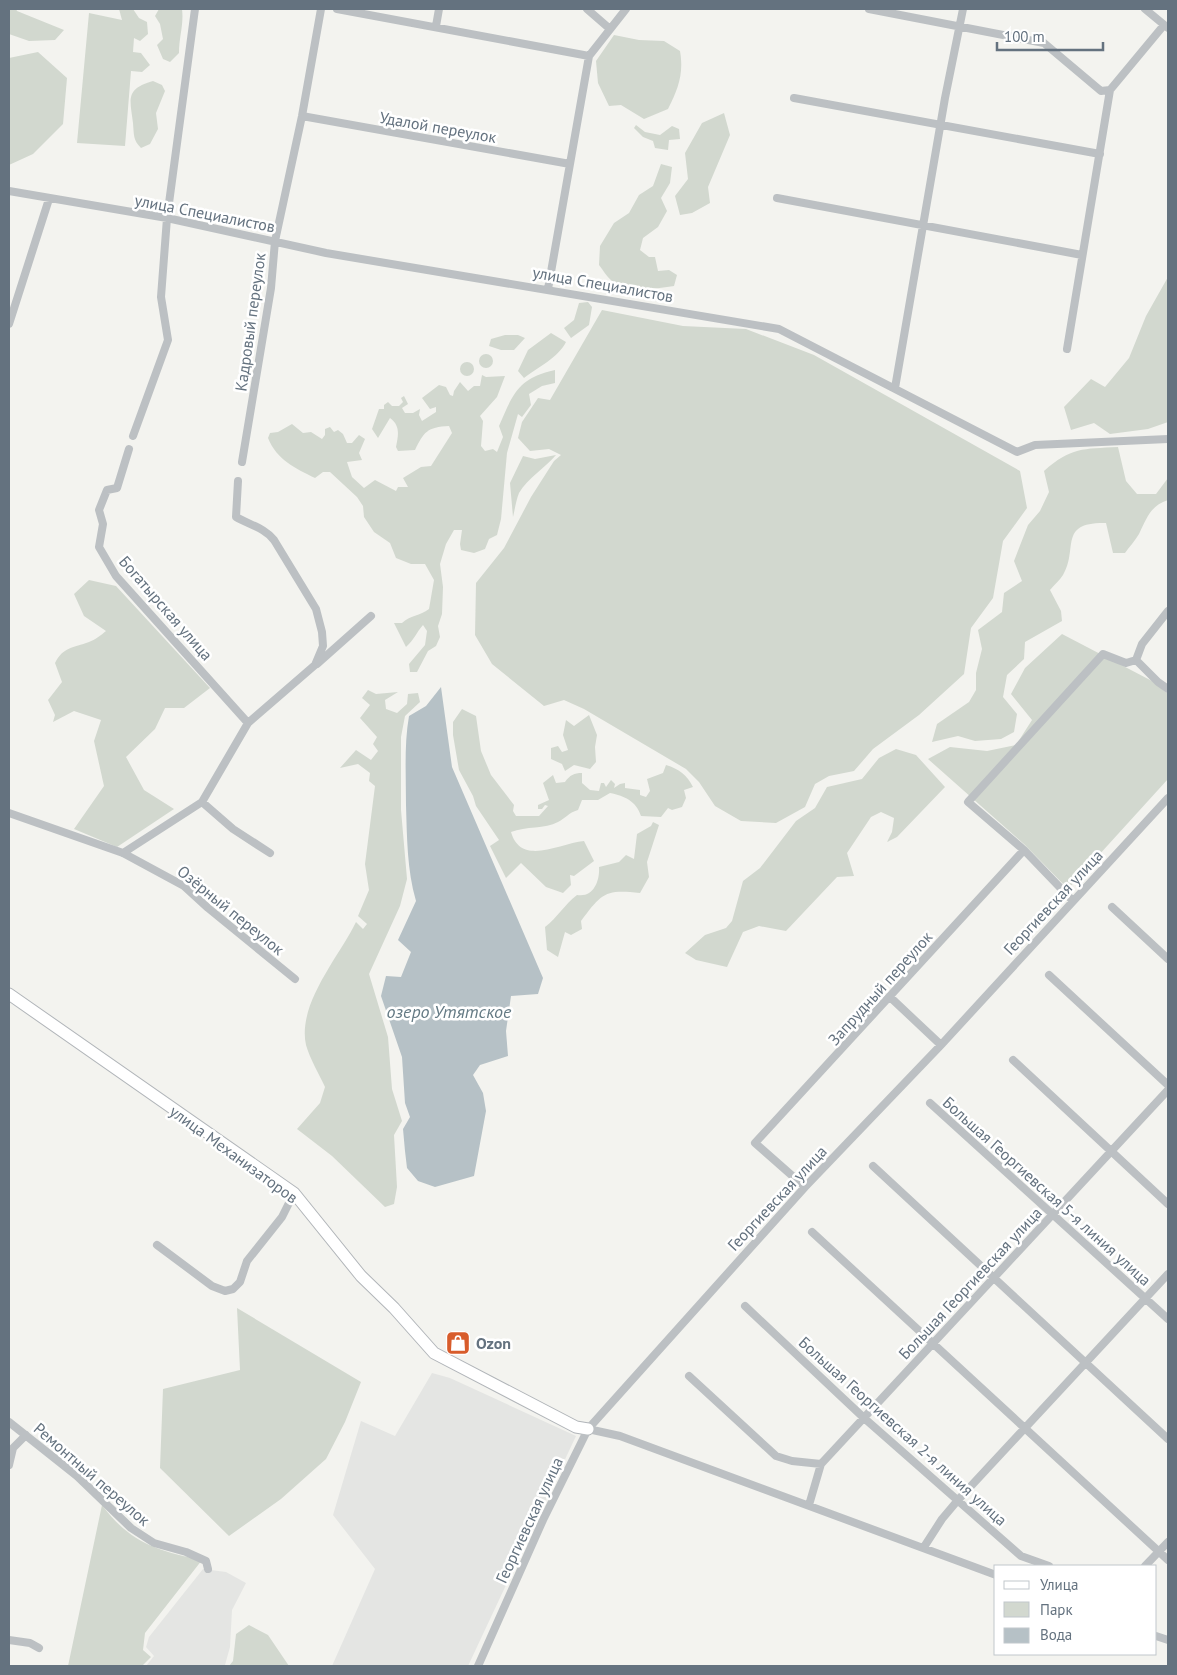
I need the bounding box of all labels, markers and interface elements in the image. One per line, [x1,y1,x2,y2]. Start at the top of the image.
scale bar [997,20,1103,52]
text: 100 m [1004,27,1045,46]
street label: Удалой переулок [378,107,498,147]
street label: улица Специалистов [133,190,277,236]
street label: Кадровый переулок [230,251,270,393]
street label: улица Специалистов [531,262,675,306]
street label: Богатырская улица [115,552,217,664]
street label: Георгиевская улица [999,845,1107,959]
street label: Озёрный переулок [174,861,289,959]
street label: Запрудный переулок [824,927,937,1049]
water label: озеро Утятское [387,1000,512,1023]
street label: Большая Георгиевская 5-я линия улица [939,1092,1155,1290]
street label: улица Механизаторов [166,1101,302,1207]
street label: Георгиевская улица [723,1141,831,1255]
street label: Большая Георгиевская улица [894,1203,1046,1363]
shop icon: Ozon [445,1330,471,1356]
street label: Большая Георгиевская 2-я линия улица [795,1332,1011,1530]
place label: Ozon [476,1333,511,1353]
street label: Ремонтный переулок [30,1418,154,1530]
street label: Георгиевская улица [491,1454,567,1586]
legend [994,1565,1157,1655]
text: Улица [1040,1575,1078,1594]
text: Парк [1040,1600,1073,1619]
text: Вода [1040,1625,1072,1644]

